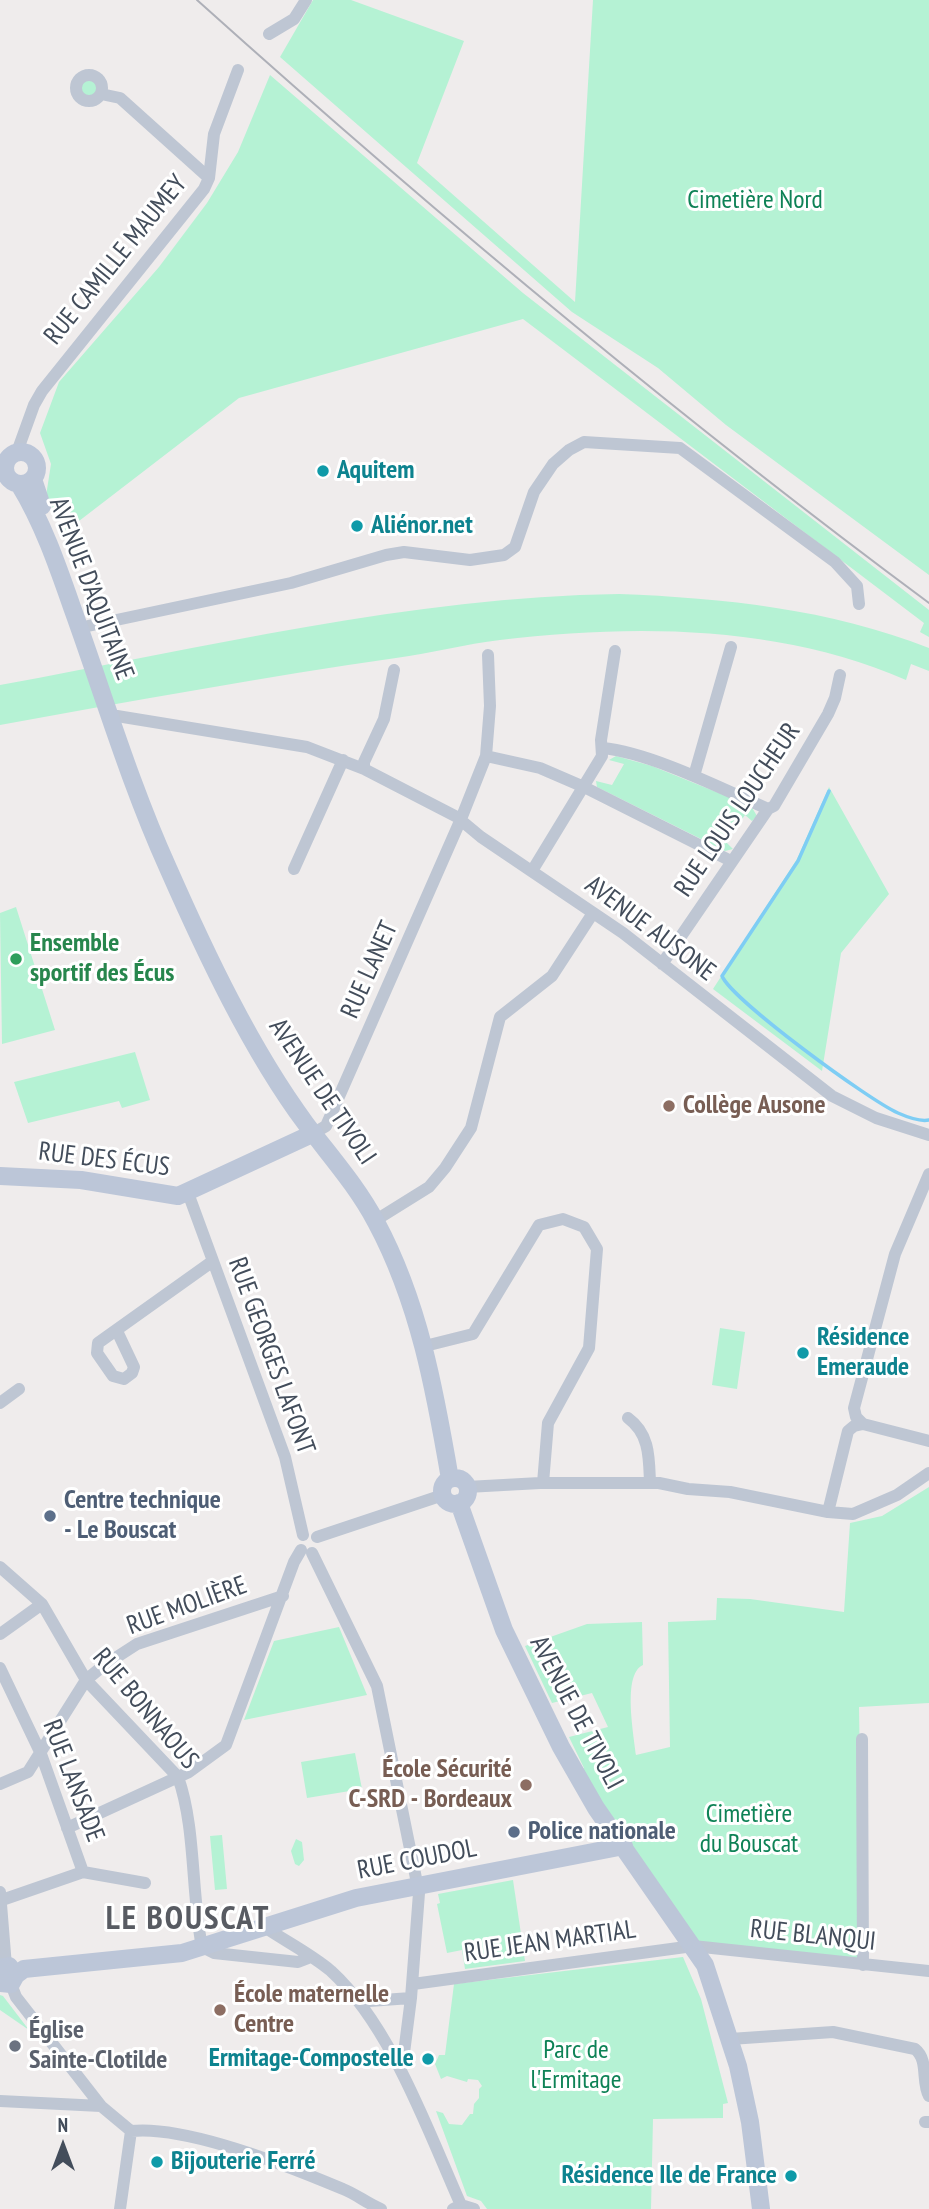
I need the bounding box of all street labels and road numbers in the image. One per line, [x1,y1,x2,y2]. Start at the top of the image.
street label: RUE CAMILLE MAUMEY [38,169,194,351]
street label: AVENUE D'AQUITAINE [42,493,140,685]
street label: RUE LOUIS LOUCHEUR [668,717,808,903]
street label: AVENUE AUSONE [579,870,721,988]
street label: RUE LANET [335,917,405,1023]
street label: AVENUE DE TIVOLI [262,1013,382,1171]
street label: RUE DES ÉCUS [37,1136,171,1184]
street label: RUE GEORGES LAFONT [221,1253,321,1459]
street label: RUE MOLIÈRE [123,1570,251,1642]
street label: AVENUE DE TIVOLI [523,1631,629,1795]
street label: RUE BONNAOUS [86,1642,204,1776]
street label: RUE LANSADE [35,1716,111,1846]
street label: RUE COUDOL [355,1833,479,1887]
street label: RUE BLANQUI [749,1914,877,1958]
street label: RUE JEAN MARTIAL [462,1915,638,1969]

